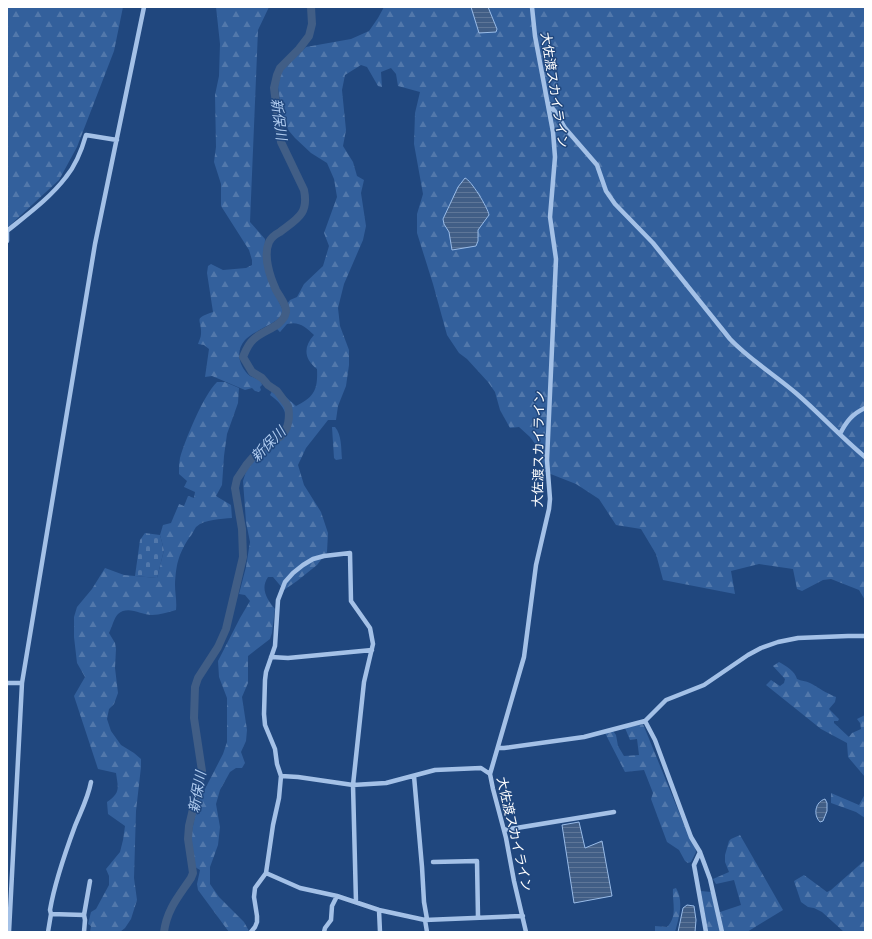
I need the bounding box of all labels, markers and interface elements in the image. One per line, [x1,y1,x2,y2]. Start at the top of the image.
street label: 大佐渡スカイライン [538,31,572,149]
water label: 新保川 [267,97,291,143]
street label: 大佐渡スカイライン [529,390,547,508]
water label: 新保川 [247,421,291,465]
water label: 新保川 [184,768,210,814]
street label: 大佐渡スカイライン [494,775,536,893]

